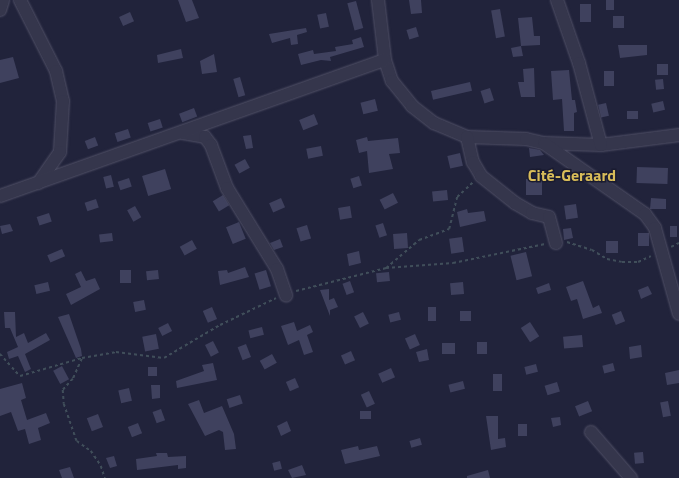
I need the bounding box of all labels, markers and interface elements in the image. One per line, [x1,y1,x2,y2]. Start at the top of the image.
district label: Cité-Geraard [528,165,616,185]

